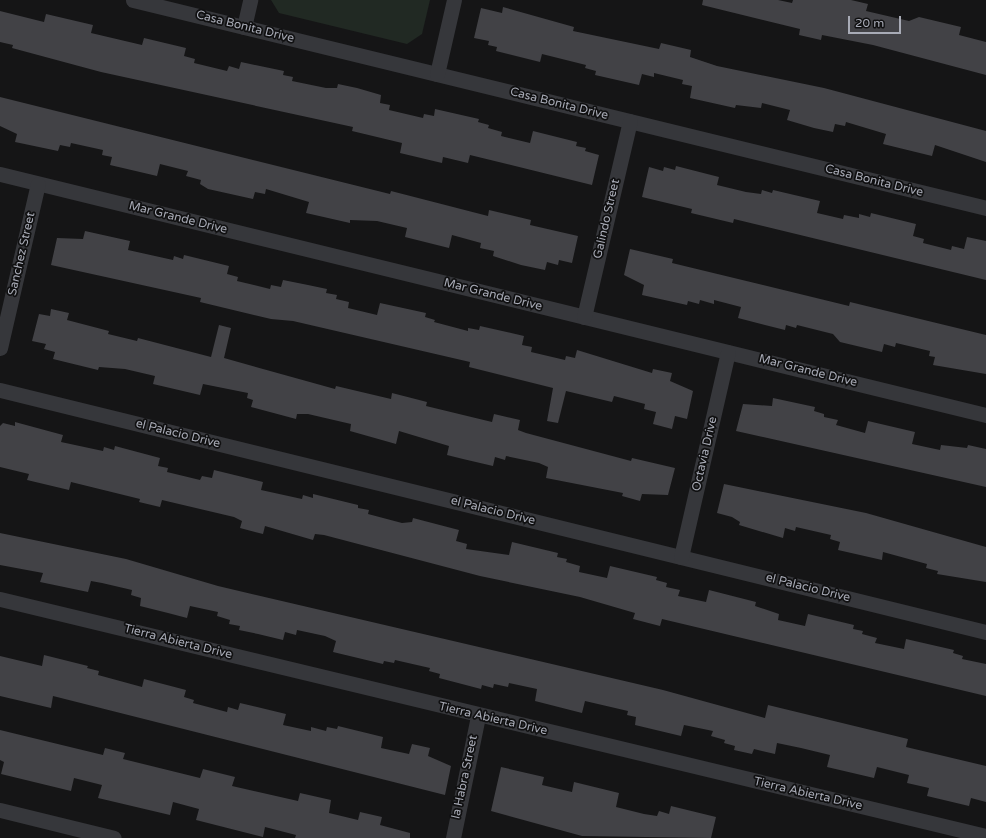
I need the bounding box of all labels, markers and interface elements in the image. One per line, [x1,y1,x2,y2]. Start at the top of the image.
street label: Casa Bonita Drive [194,8,296,46]
scale bar [850,8,903,34]
text: 20 m [855,16,884,30]
street label: Casa Bonita Drive [508,85,610,123]
street label: Casa Bonita Drive [823,162,925,200]
street label: Galindo Street [591,178,623,260]
street label: Mar Grande Drive [127,199,229,237]
street label: Sanchez Street [5,211,39,297]
street label: Mar Grande Drive [442,276,544,314]
street label: Mar Grande Drive [757,352,859,390]
street label: Octavia Drive [689,415,721,493]
street label: el Palacio Drive [134,417,222,451]
street label: el Palacio Drive [449,494,537,528]
street label: el Palacio Drive [764,571,852,605]
street label: Tierra Abierta Drive [122,622,234,662]
street label: Tierra Abierta Drive [437,700,549,738]
street label: la Habra Street [449,734,481,820]
street label: Tierra Abierta Drive [752,775,864,813]

